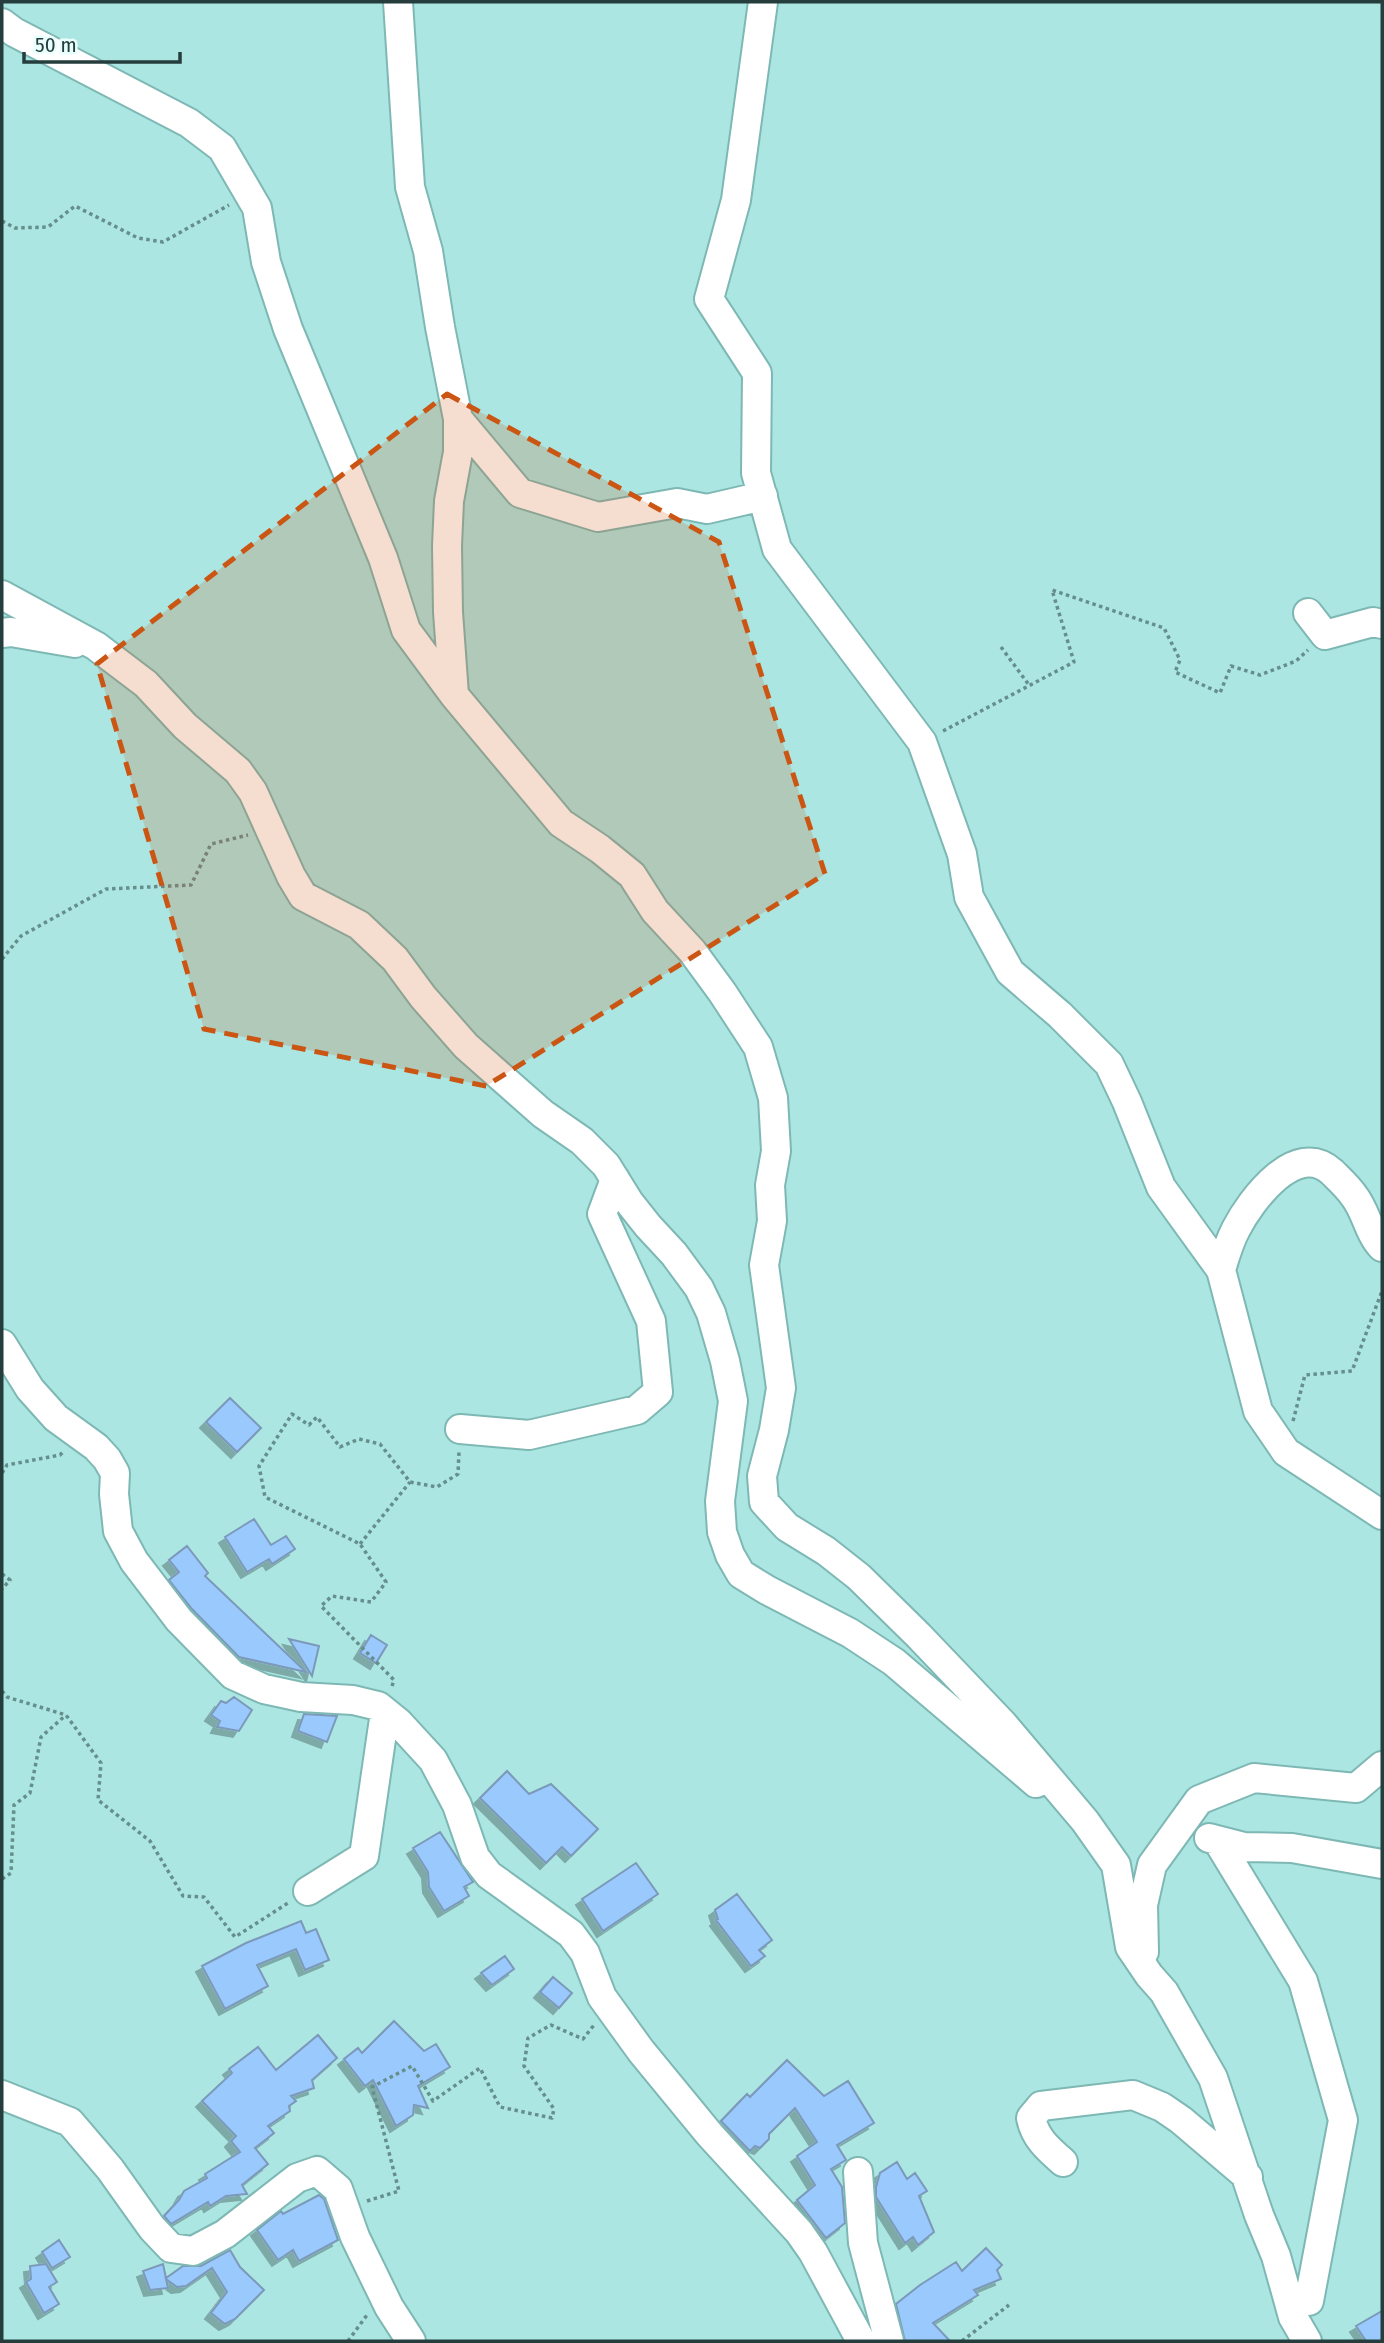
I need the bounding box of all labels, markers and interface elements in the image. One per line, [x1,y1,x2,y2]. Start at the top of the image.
scale bar [24,21,180,65]
text: 50 m [35,32,77,58]

